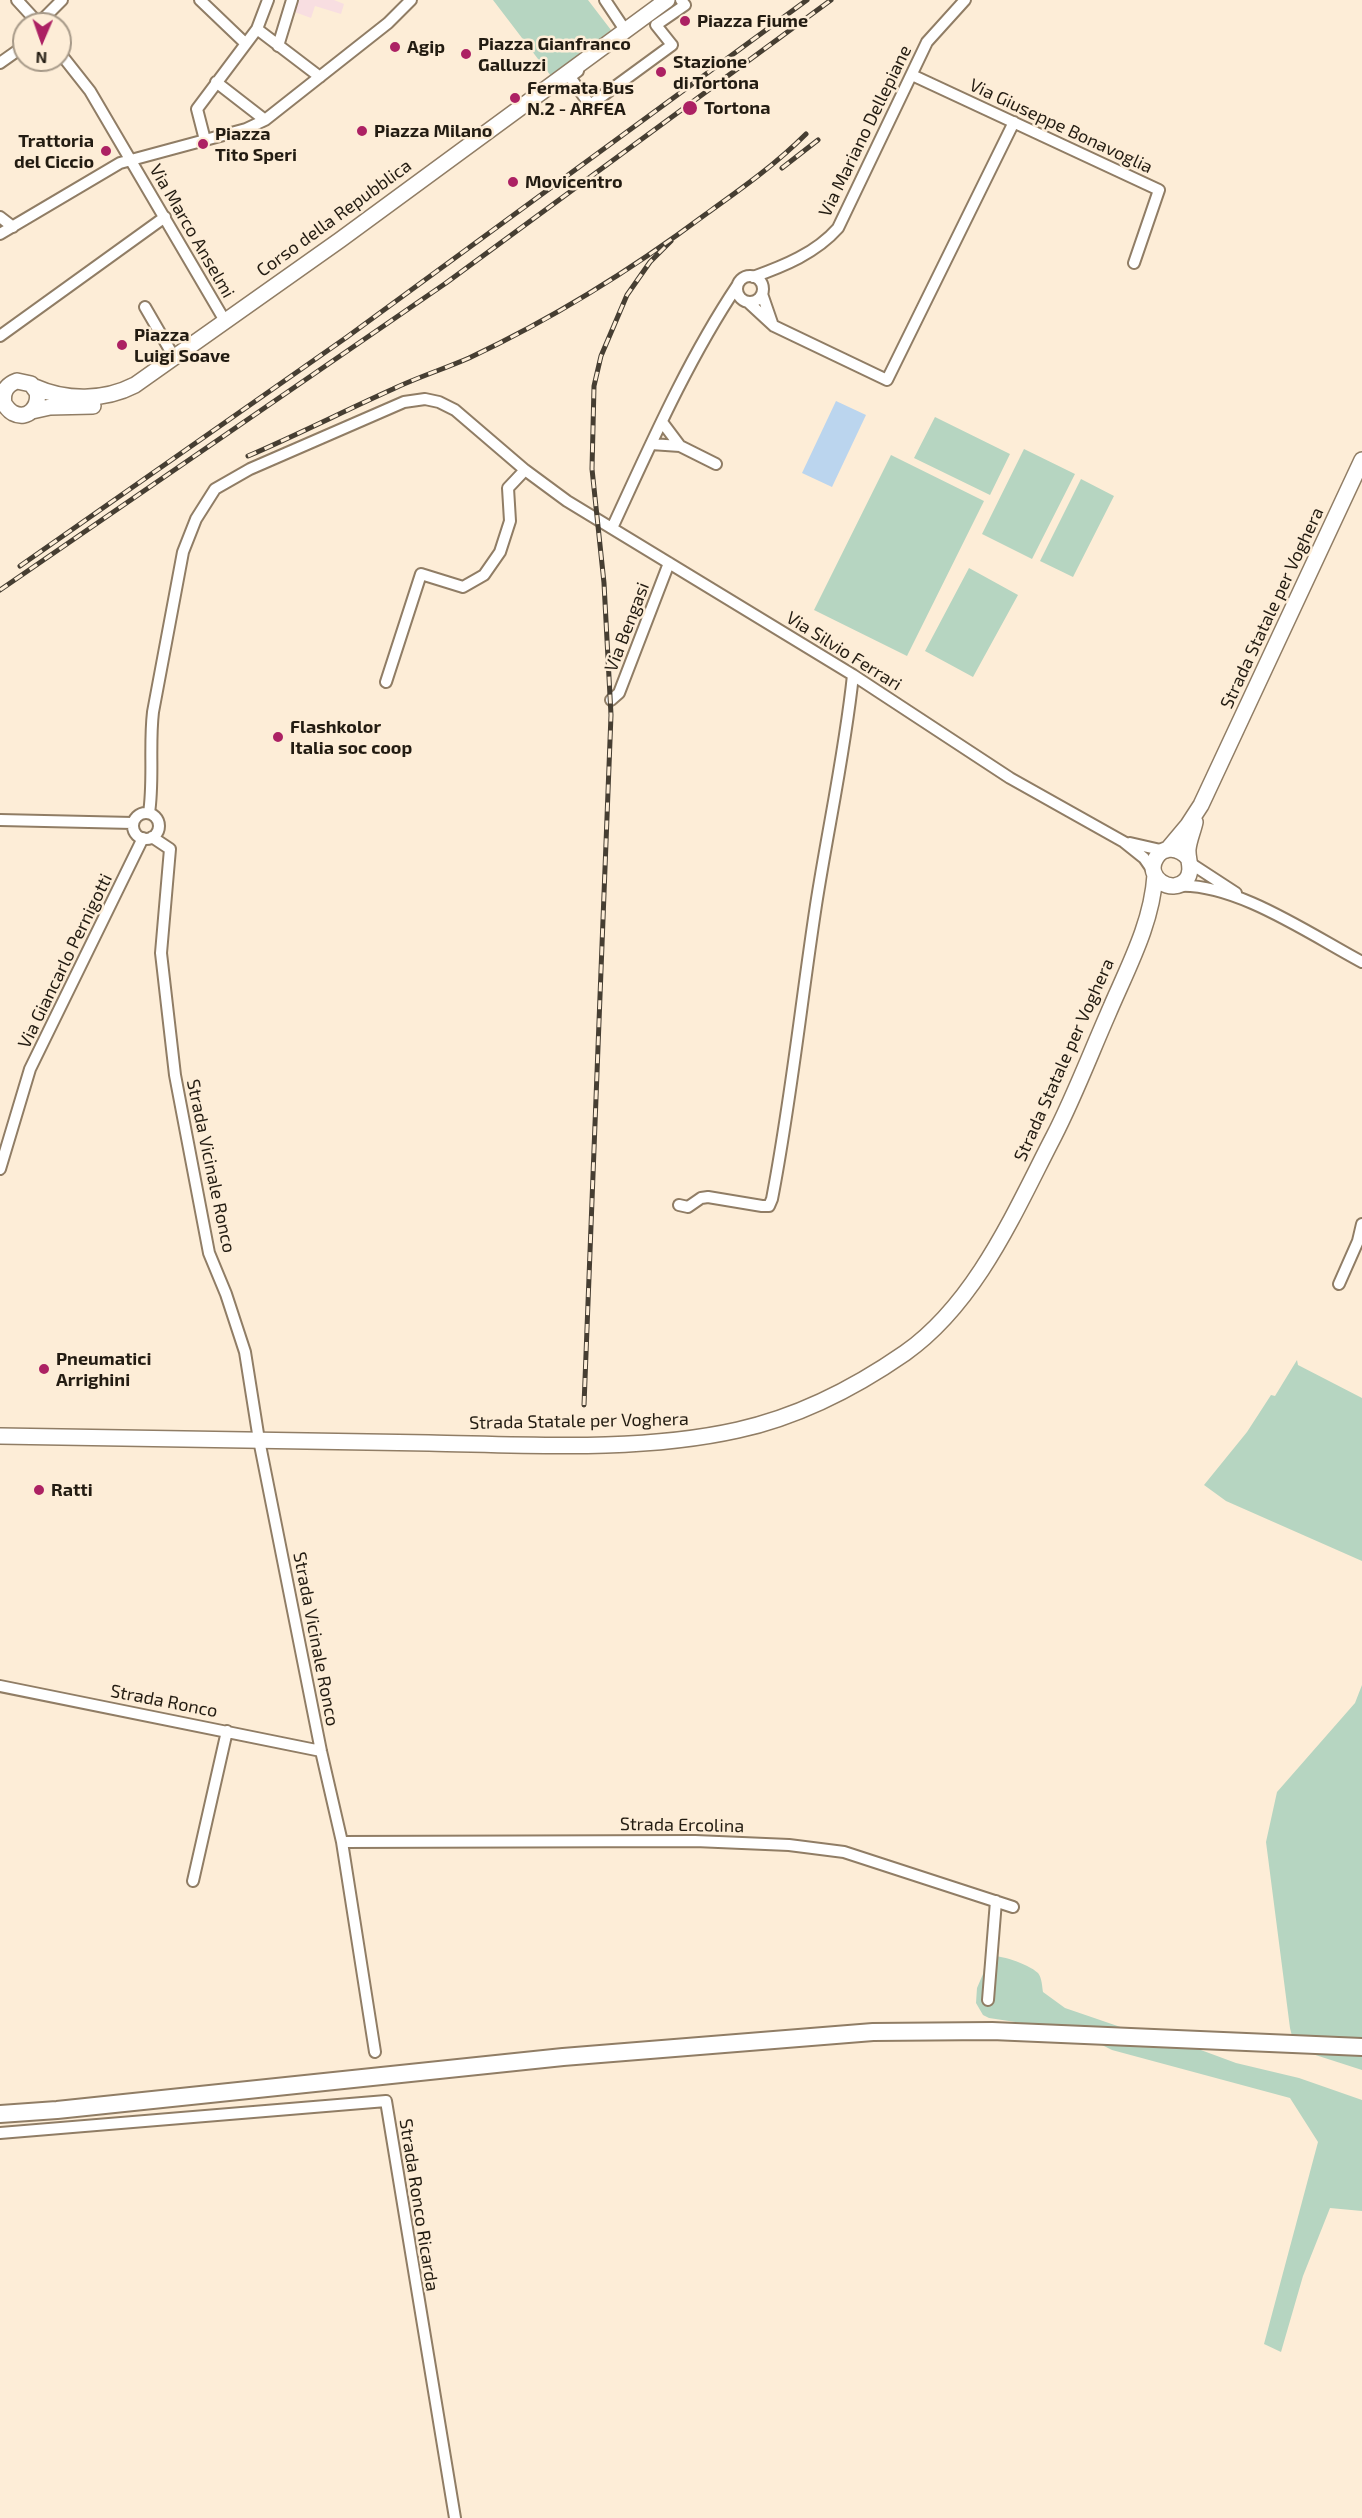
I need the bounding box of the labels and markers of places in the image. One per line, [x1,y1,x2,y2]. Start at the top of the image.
place label: Piazza Fiume [697,10,808,32]
marker: Piazza Fiume [678,14,692,28]
place label: Piazza Gianfranco Galluzzi [478,33,631,76]
place label: Agip [407,36,445,58]
marker: Agip [388,40,402,54]
marker: Piazza Gianfranco Galluzzi [459,47,473,61]
place label: Stazione di Tortona [673,51,759,94]
marker: Stazione di Tortona [654,65,668,79]
place label: Fermata Bus N.2 - ARFEA [527,77,634,119]
marker: Fermata Bus N.2 - ARFEA [508,91,522,105]
place label: Tortona [704,97,770,119]
marker: Tortona [681,99,699,117]
place label: Piazza Milano [374,120,492,142]
place label: Piazza Tito Speri [215,123,297,166]
marker: Piazza Milano [355,124,369,138]
place label: Trattoria del Ciccio [14,130,94,172]
marker: Piazza Tito Speri [196,137,210,151]
marker: Trattoria del Ciccio [99,144,113,158]
place label: Movicentro [525,171,623,193]
marker: Movicentro [506,175,520,189]
place label: Piazza Luigi Soave [134,324,230,366]
marker: Piazza Luigi Soave [115,338,129,352]
place label: Flashkolor Italia soc coop [290,716,412,758]
marker: Flashkolor Italia soc coop [271,730,285,744]
place label: Pneumatici Arrighini [56,1348,151,1390]
marker: Pneumatici Arrighini [37,1362,51,1376]
place label: Ratti [51,1479,93,1501]
marker: Ratti [32,1483,46,1497]

